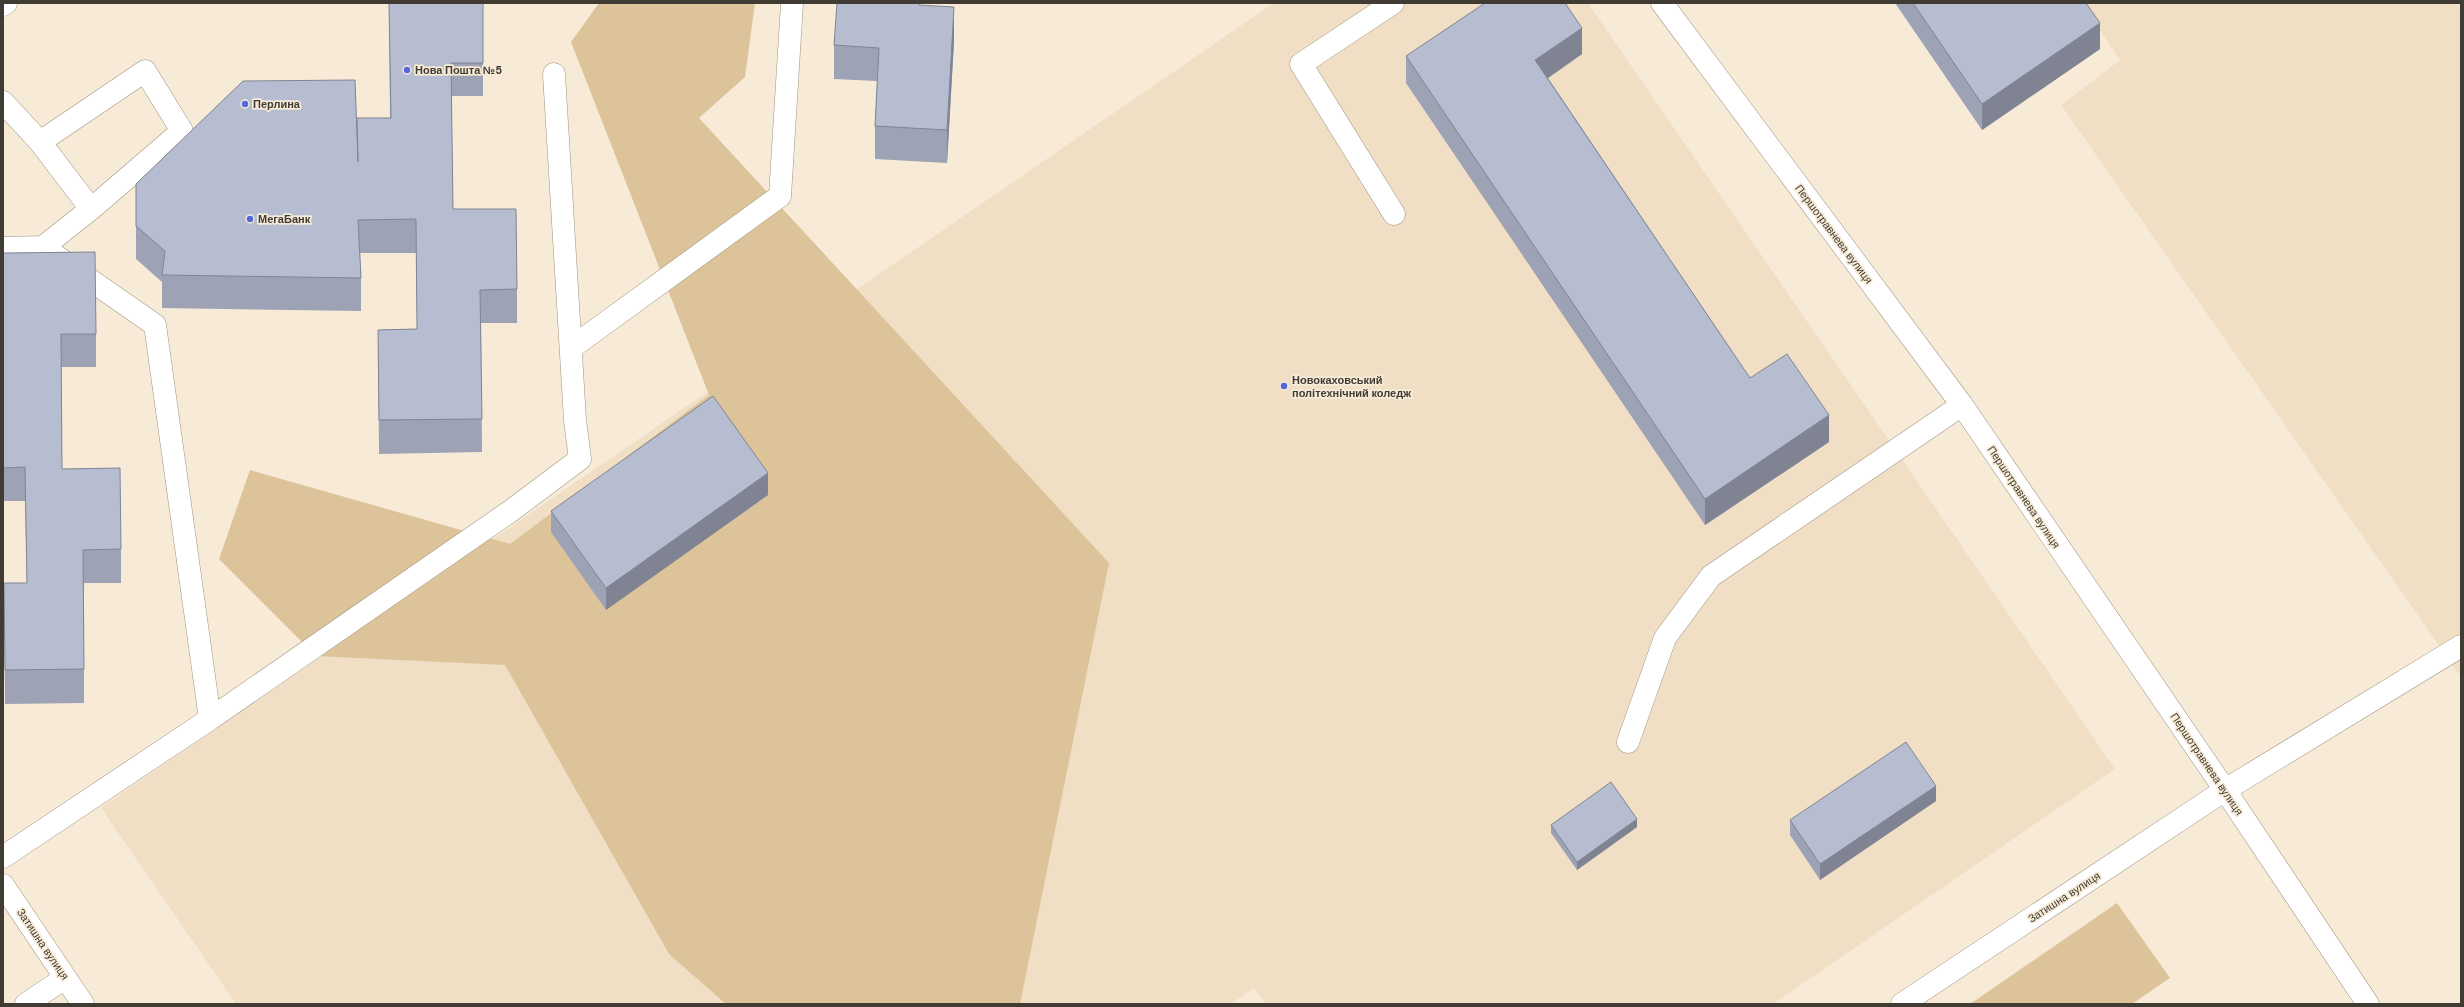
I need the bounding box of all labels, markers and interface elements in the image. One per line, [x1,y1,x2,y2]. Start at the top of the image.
place label: Нова Пошта №5 [415,63,502,77]
marker: Нова Пошта №5 [402,65,412,75]
place label: Перлина [253,97,301,111]
marker: Перлина [240,99,250,109]
street label: Першотравнева вулиця [1792,182,1876,286]
place label: МегаБанк [258,212,311,226]
marker: МегаБанк [245,214,255,224]
place label: Новокаховський політехнічний коледж [1292,373,1411,400]
marker: Новокаховський політехнічний коледж [1279,381,1289,391]
street label: Першотравнева вулиця [1984,443,2064,551]
street label: Першотравнева вулиця [2167,710,2247,818]
street label: Затишна вулиця [2025,868,2103,926]
street label: Затишна вулиця [14,906,72,982]

